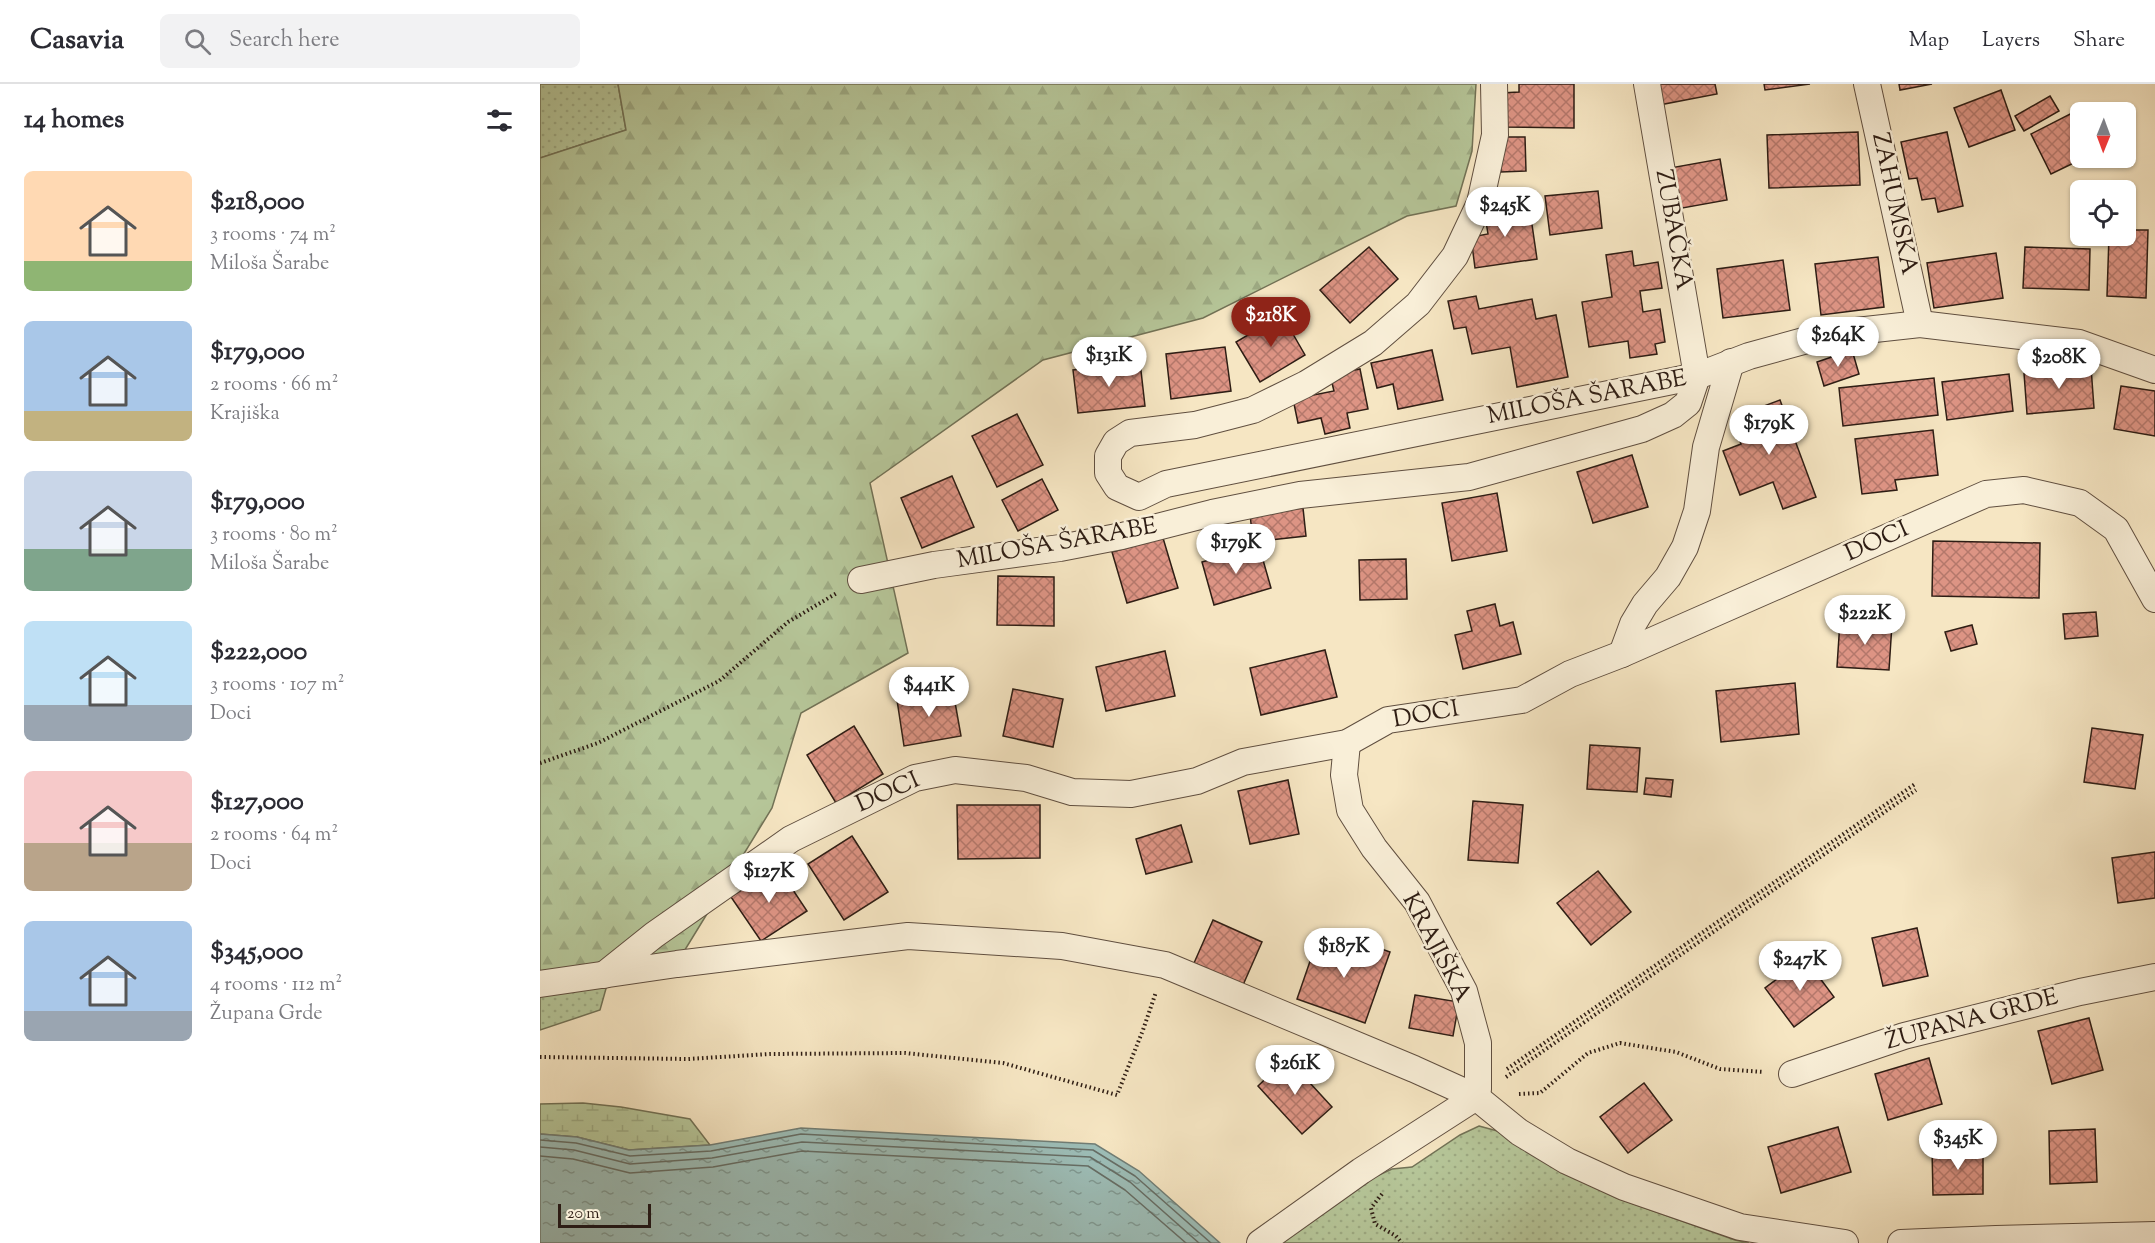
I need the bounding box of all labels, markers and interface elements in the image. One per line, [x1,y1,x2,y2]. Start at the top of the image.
search box [160,14,580,68]
text: Casavia [30,21,124,61]
icon: search [181,25,214,58]
text: Search here [229,25,339,57]
text: Map [1909,26,1949,56]
text: Layers [1982,26,2040,56]
text: Share [2073,26,2125,56]
text: 14 homes [24,102,124,139]
north arrow [2070,102,2136,168]
map controls [2070,102,2136,246]
icon: filters [483,104,516,137]
street label: ZAHUMSKA [1862,130,1926,279]
street label: ZUBAČKA [1646,167,1700,294]
button: locate [2070,180,2136,246]
text: $218,000 [210,184,305,221]
pin: $245K [1463,187,1547,238]
text: $245K [1479,192,1531,221]
icon: home [72,195,144,267]
text: 3 rooms · 74 m² [210,221,336,250]
text: Miloša Šarabe [210,250,329,279]
pin: $218K [1229,297,1313,348]
text: $218K [1245,302,1297,331]
pin: $264K [1796,317,1880,368]
text: $264K [1811,322,1865,351]
text: $179,000 [210,334,305,371]
pin: $131K [1067,337,1151,388]
pin: $208K [2017,339,2101,390]
text: $131K [1086,342,1132,371]
text: $208K [2031,344,2087,373]
icon: home [72,345,144,417]
street label: MILOŠA ŠARABE [1484,362,1690,434]
text: 2 rooms · 66 m² [210,371,338,400]
text: Krajiška [210,400,280,429]
pin: $179K [1727,405,1811,456]
text: $179K [1743,410,1795,439]
text: $179,000 [210,484,305,521]
icon: home [72,495,144,567]
street label: MILOŠA ŠARABE [954,510,1160,578]
street label: DOCI [1840,513,1915,571]
text: 3 rooms · 80 m² [210,521,338,550]
pin: $179K [1194,524,1278,575]
text: $179K [1210,529,1262,558]
text: Miloša Šarabe [210,550,329,579]
pin: $222K [1823,595,1907,646]
text: $222K [1838,600,1892,629]
text: $222,000 [210,634,307,671]
icon: home [72,645,144,717]
pin: $441K [887,667,971,718]
text: 3 rooms · 107 m² [210,671,344,700]
text: $441K [903,672,955,701]
street label: DOCI [1390,692,1462,738]
text: Doci [210,700,252,729]
street label: DOCI [851,764,926,822]
text: $127,000 [210,784,304,821]
icon: home [72,795,144,867]
text: 2 rooms · 64 m² [210,821,338,850]
text: Doci [210,850,252,879]
pin: $127K [727,853,811,904]
text: $127K [743,858,795,887]
street label: KRAJIŠKA [1393,887,1479,1009]
pin: $187K [1302,928,1386,979]
text: $187K [1318,933,1370,962]
text: $345,000 [210,934,303,971]
pin: $247K [1758,941,1842,992]
icon: home [72,945,144,1017]
text: $247K [1773,946,1827,975]
text: 4 rooms · 112 m² [210,971,342,1000]
street label: ŽUPANA GRDE [1882,980,2063,1059]
text: Župana Grde [210,1000,323,1029]
pin: $261K [1253,1045,1337,1096]
text: $261K [1269,1050,1321,1079]
pin: $345K [1916,1120,2000,1171]
text: $345K [1933,1125,1983,1154]
scale bar [558,1201,651,1228]
text: 20 m [567,1203,600,1226]

